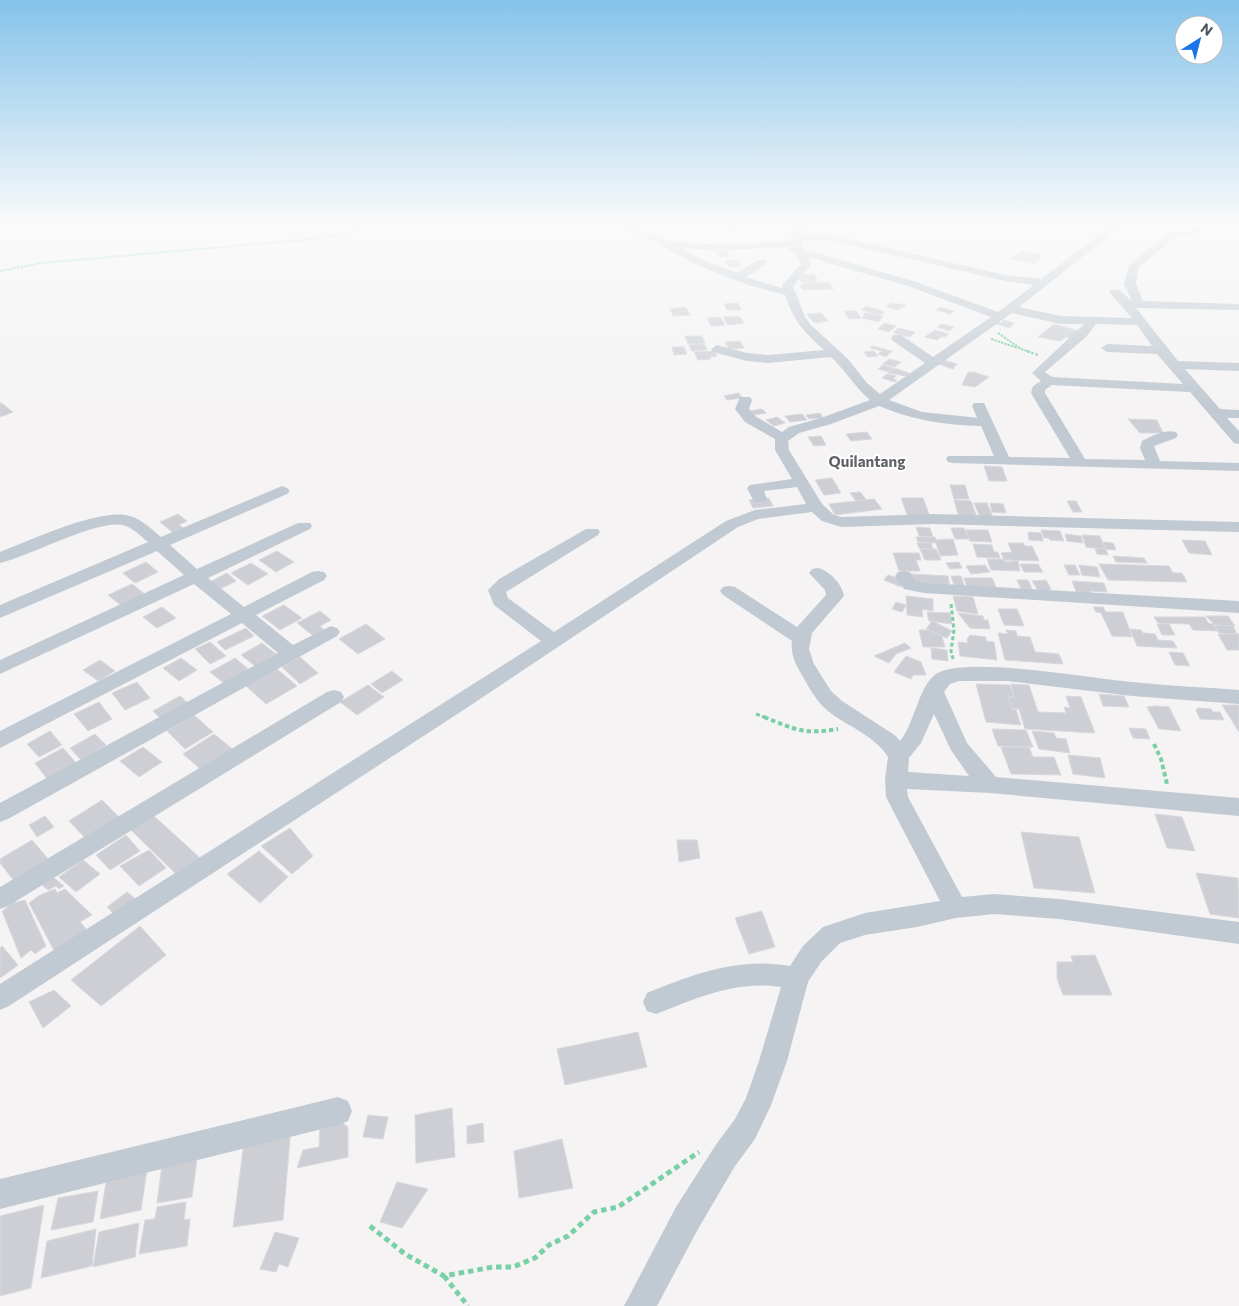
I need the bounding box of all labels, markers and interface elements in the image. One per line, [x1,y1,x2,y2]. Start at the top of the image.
north arrow [1174,15,1224,65]
text: N [1198,19,1216,39]
district label: Quilantang [829,452,905,470]

